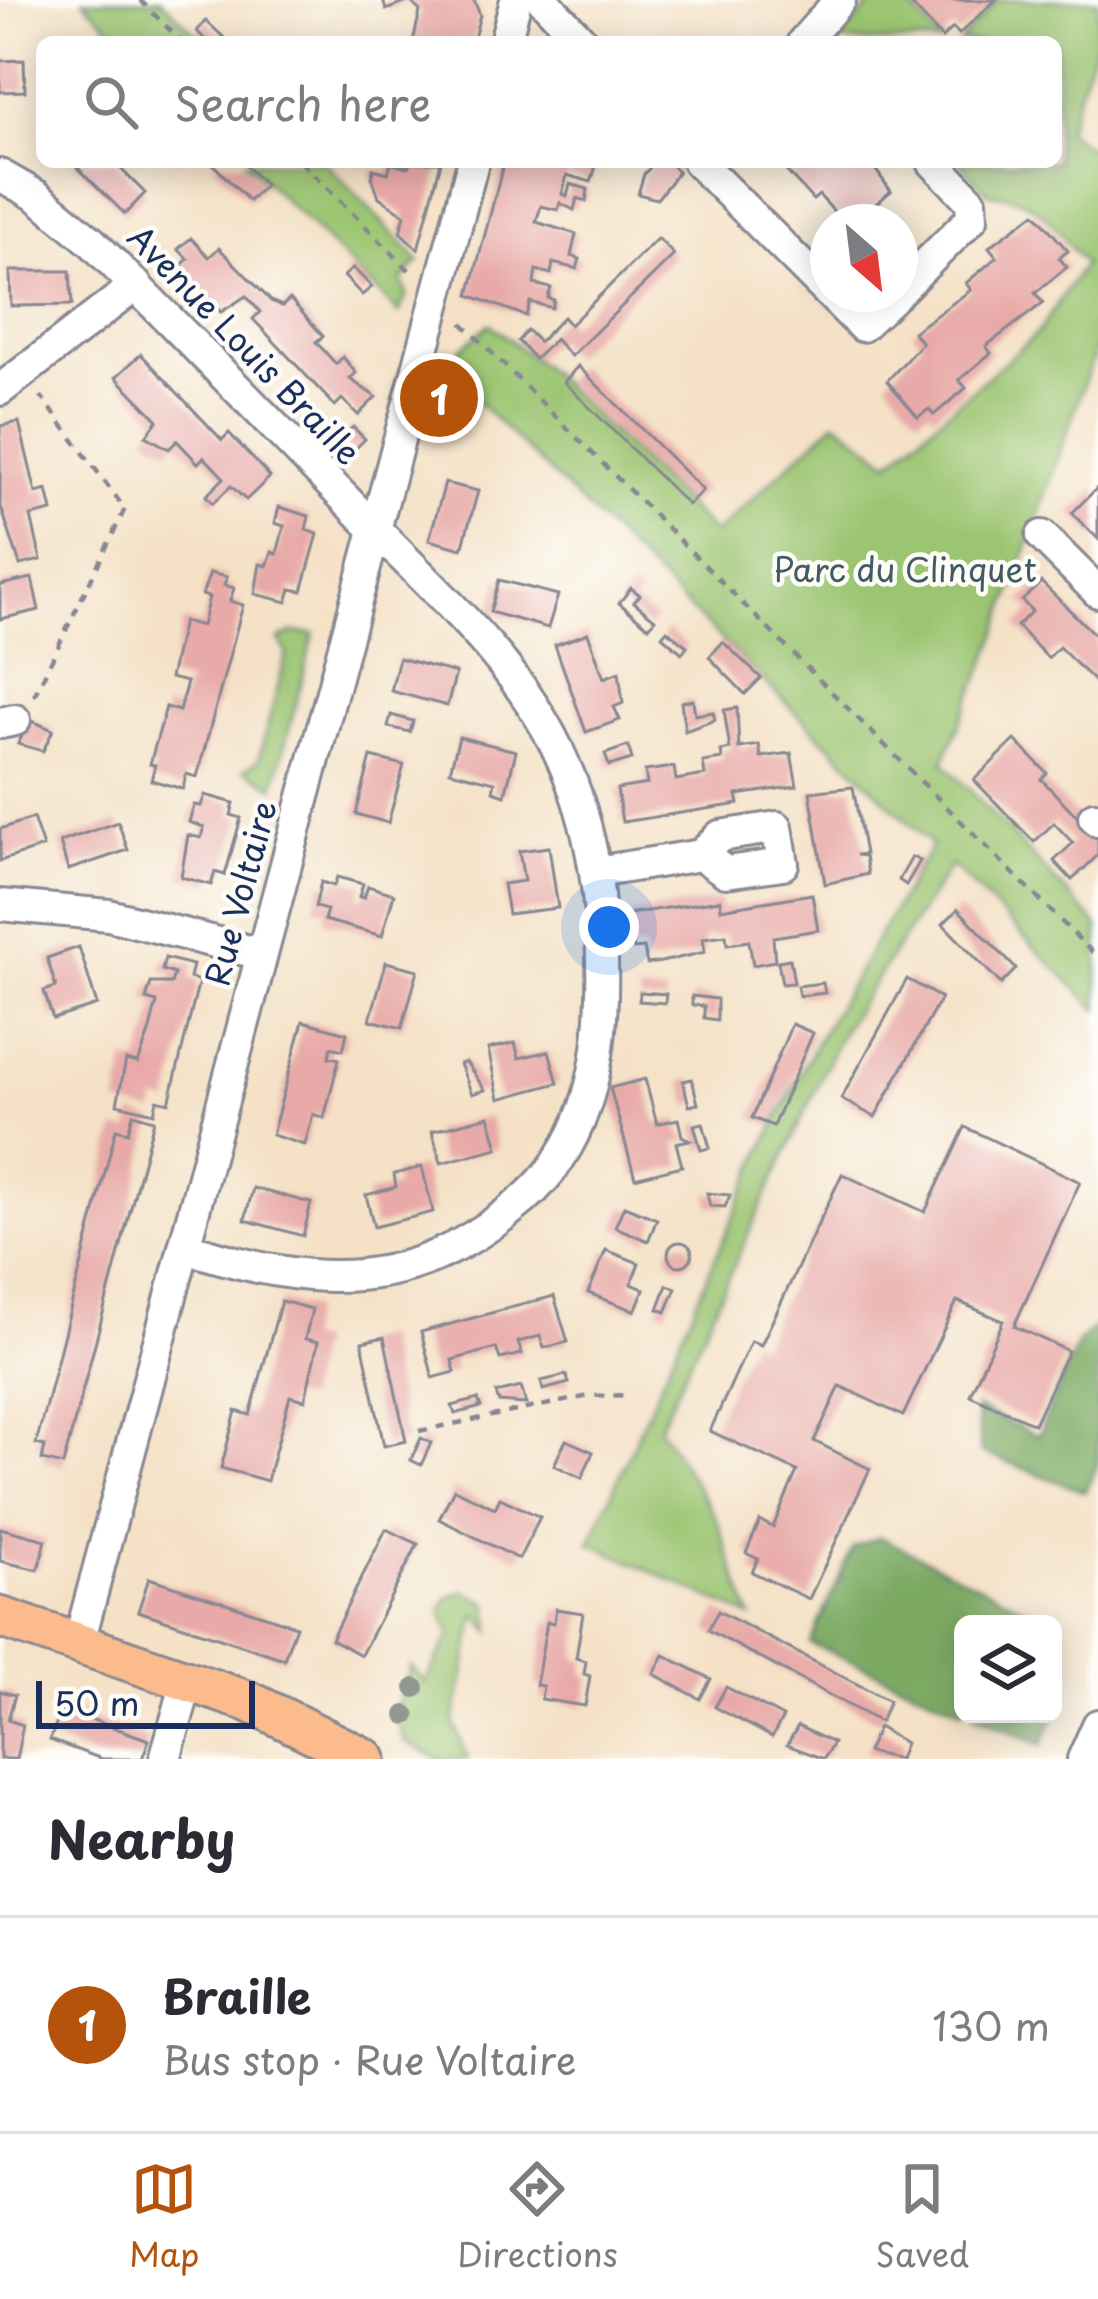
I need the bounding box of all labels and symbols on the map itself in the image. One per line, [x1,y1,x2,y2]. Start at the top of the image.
north arrow [810,204,918,312]
street label: Avenue Louis Braille [117,212,373,475]
pin: 1 [400,353,478,443]
park label: Parc du Clinquet [773,543,1037,593]
street label: Rue Voltaire [190,794,288,991]
your location [579,897,639,957]
scale bar [36,1675,255,1728]

